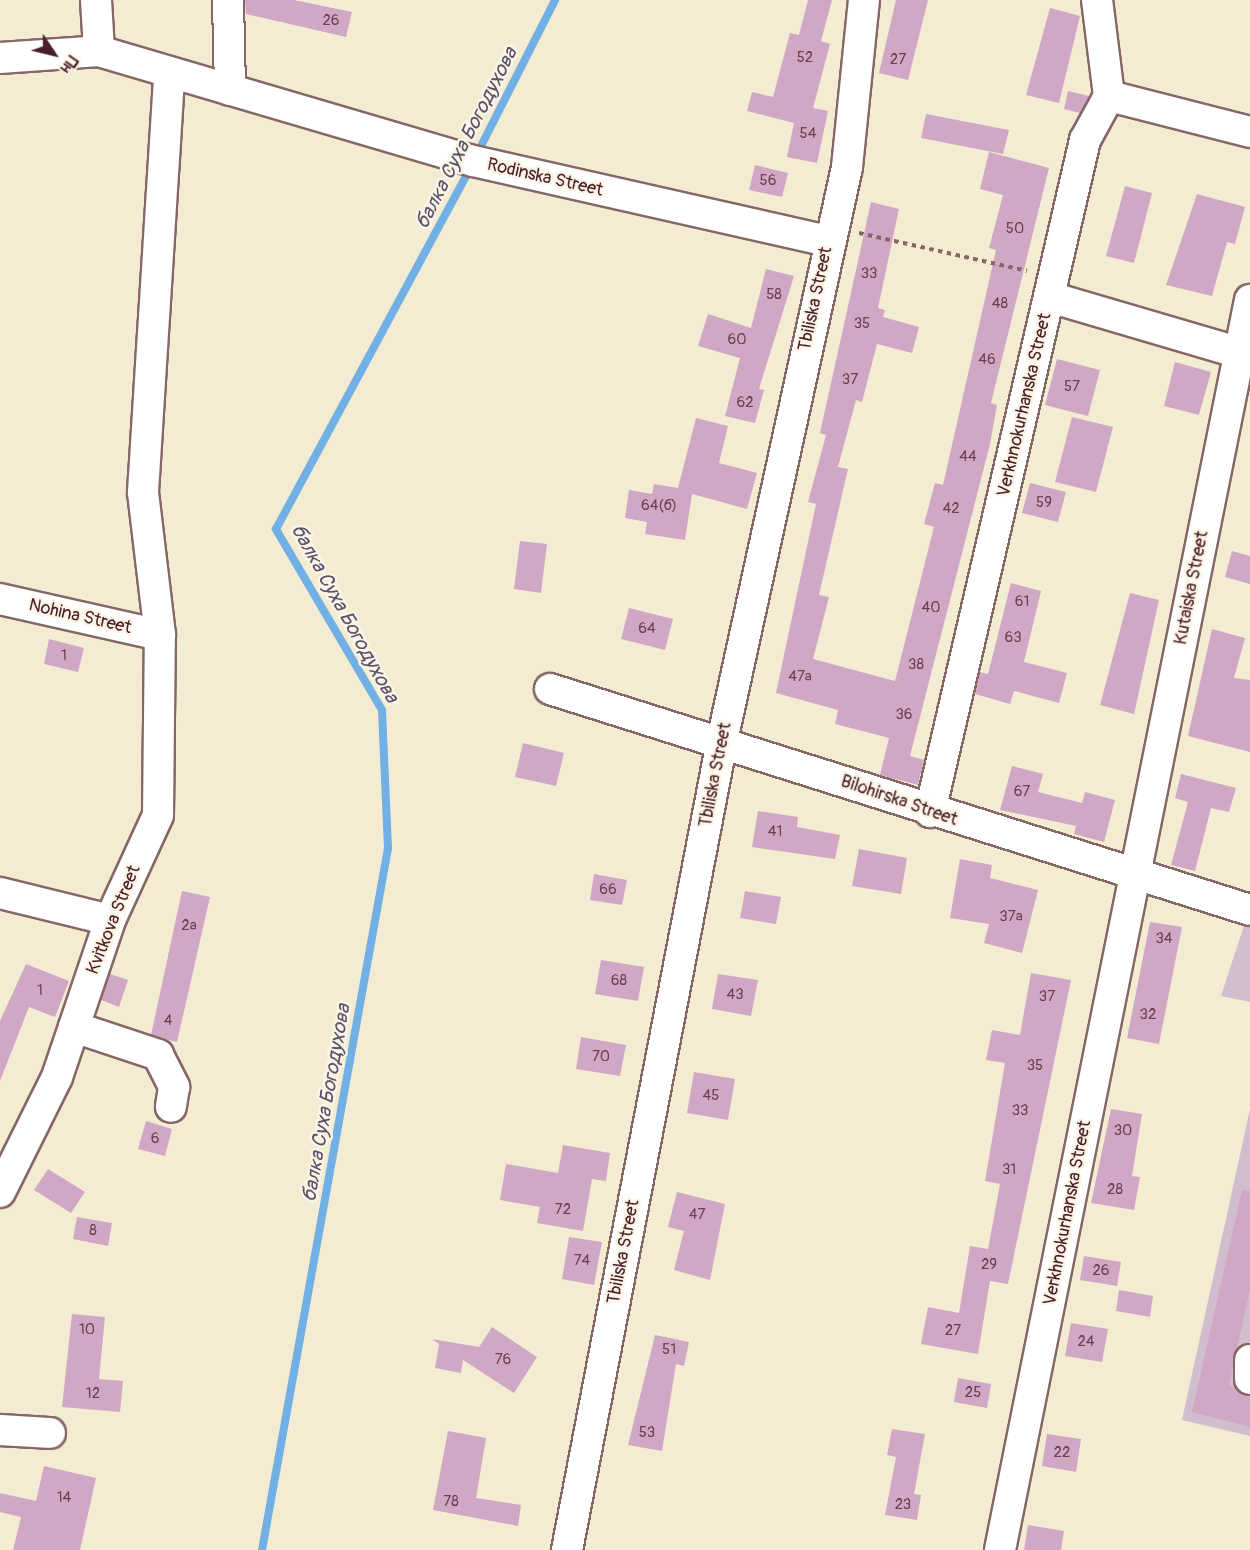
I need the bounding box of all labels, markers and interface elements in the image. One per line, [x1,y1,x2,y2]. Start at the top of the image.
house number: 26 [322,12,340,30]
north arrow [24,24,84,84]
water label: балка Суха Богодухова [410,43,522,233]
house number: 52 [797,49,813,67]
text: Пн [56,51,82,77]
house number: 27 [890,51,906,69]
house number: 54 [800,125,816,143]
street label: Rodinska Street [485,154,605,202]
house number: 56 [760,172,776,190]
house number: 50 [1006,220,1024,238]
street label: Tbiliska Street [794,245,838,353]
house number: 33 [861,265,877,283]
house number: 58 [766,286,782,304]
house number: 48 [992,295,1008,313]
street label: Verkhnokurhanska Street [993,311,1057,499]
house number: 35 [854,315,870,333]
house number: 60 [728,331,746,349]
house number: 46 [978,351,996,369]
house number: 37 [842,371,858,389]
house number: 57 [1064,378,1080,396]
house number: 62 [736,394,754,412]
house number: 44 [959,448,977,466]
house number: 59 [1036,494,1052,512]
house number: 64(б) [641,497,677,515]
house number: 42 [942,500,960,518]
water label: балка Суха Богодухова [286,520,404,706]
street label: Kutaiska Street [1170,529,1214,647]
house number: 61 [1015,593,1029,611]
street label: Nohina Street [27,595,133,639]
house number: 40 [922,599,940,617]
house number: 64 [638,620,656,638]
house number: 63 [1004,629,1022,647]
house number: 1 [61,647,67,665]
house number: 38 [908,656,924,674]
house number: 47а [788,668,812,686]
house number: 36 [895,706,913,724]
street label: Tbiliska Street [695,721,737,829]
street label: Bilohirska Street [838,771,960,831]
house number: 67 [1014,783,1030,801]
house number: 41 [768,823,782,841]
street label: Kvitkova Street [82,862,146,978]
house number: 66 [599,881,617,899]
house number: 37а [999,908,1023,926]
house number: 2а [181,917,197,935]
house number: 34 [1155,930,1173,948]
house number: 68 [611,972,627,990]
house number: 1 [37,982,43,1000]
house number: 43 [726,986,744,1004]
house number: 37 [1039,988,1055,1006]
water label: балка Суха Богодухова [297,1002,355,1204]
house number: 32 [1140,1006,1156,1024]
house number: 4 [164,1012,172,1030]
house number: 70 [592,1048,610,1066]
house number: 35 [1027,1057,1043,1075]
house number: 45 [703,1087,719,1105]
house number: 33 [1012,1102,1028,1120]
street label: Verkhnokurhanska Street [1039,1119,1097,1307]
house number: 30 [1114,1122,1132,1140]
house number: 6 [151,1130,159,1148]
house number: 31 [1002,1161,1016,1179]
house number: 28 [1107,1181,1123,1199]
street label: Tbiliska Street [603,1198,645,1306]
house number: 72 [555,1201,571,1219]
house number: 47 [689,1206,705,1224]
house number: 8 [89,1222,97,1240]
house number: 74 [574,1252,590,1270]
house number: 29 [981,1256,997,1274]
house number: 26 [1092,1262,1110,1280]
house number: 10 [79,1321,95,1339]
house number: 27 [945,1322,961,1340]
house number: 24 [1077,1333,1095,1351]
house number: 51 [662,1341,676,1359]
house number: 76 [495,1351,511,1369]
house number: 25 [965,1384,981,1402]
house number: 12 [86,1385,100,1403]
house number: 53 [639,1424,655,1442]
house number: 22 [1054,1444,1070,1462]
house number: 14 [57,1489,71,1507]
house number: 78 [443,1493,459,1511]
house number: 23 [895,1496,911,1514]

